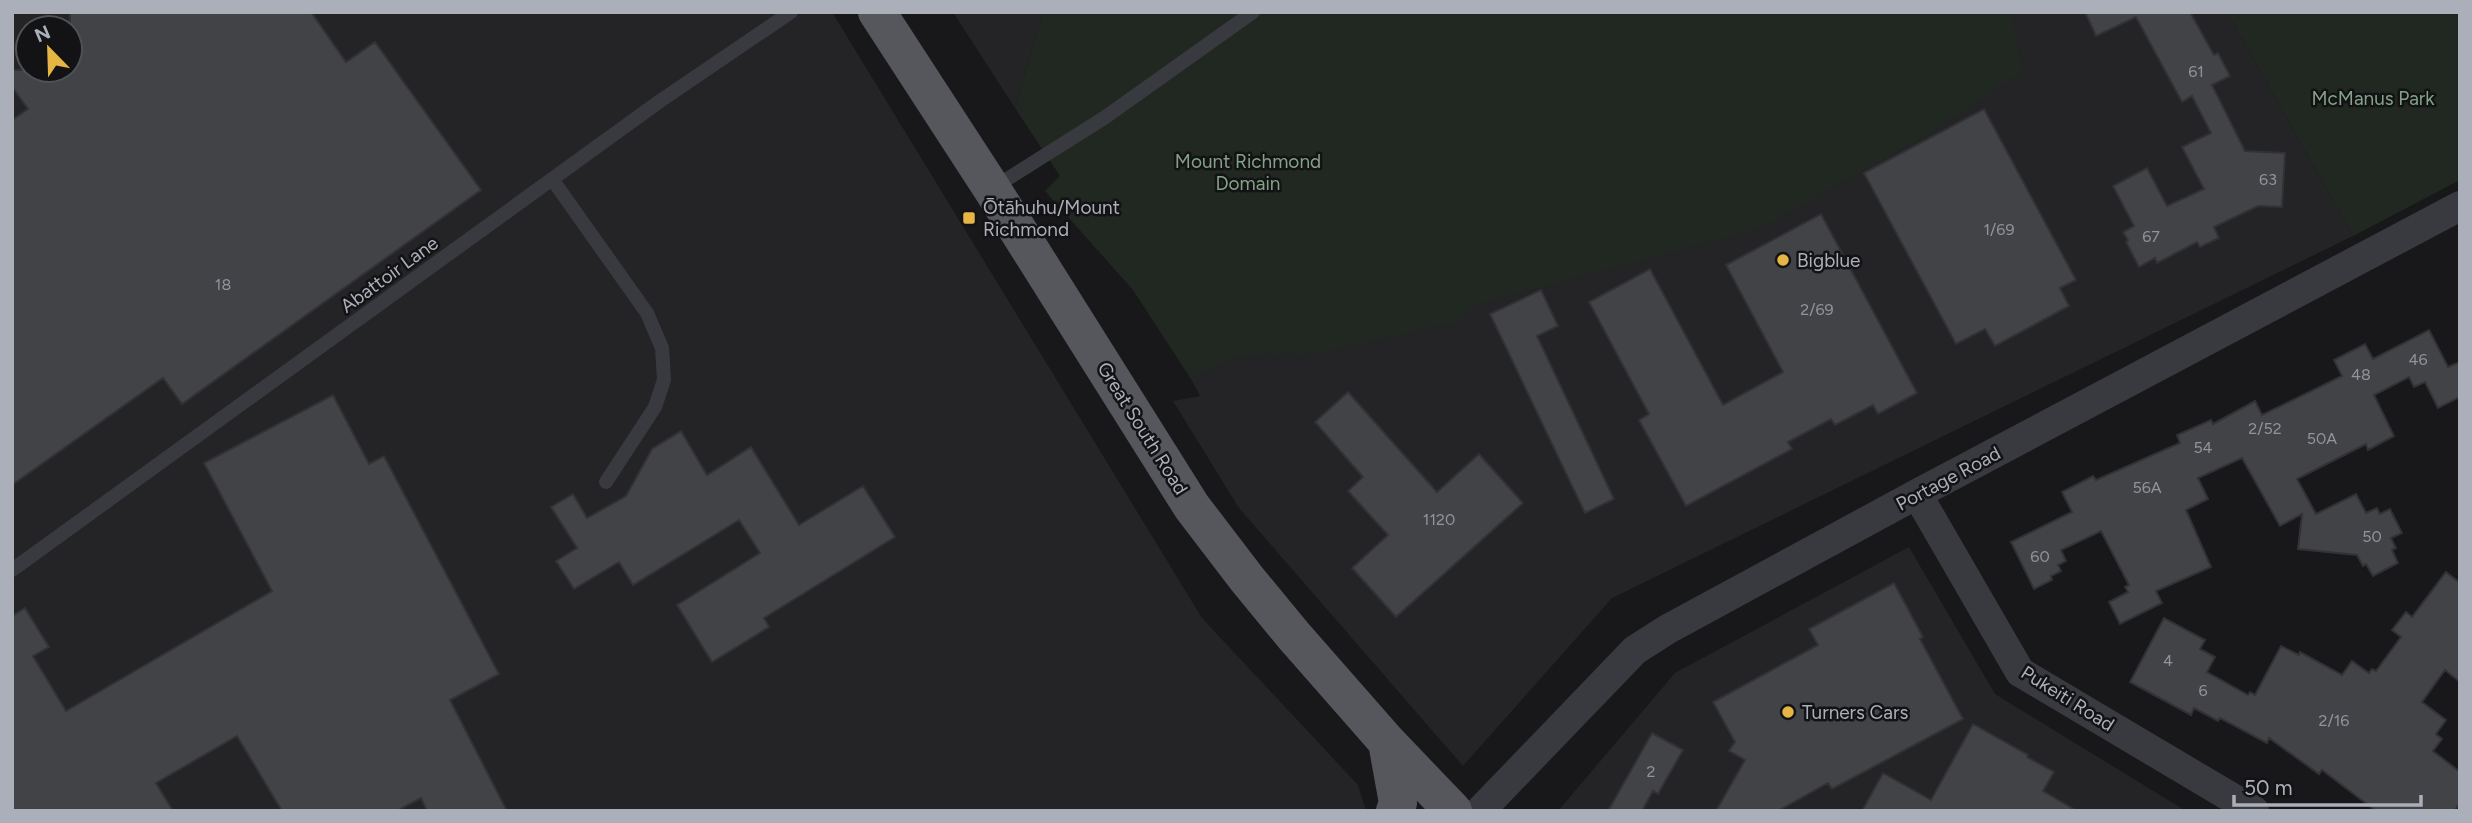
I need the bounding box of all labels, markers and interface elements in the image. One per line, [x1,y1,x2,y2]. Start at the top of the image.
north arrow [14,14,84,84]
text: N [31,20,54,47]
house number: 61 [2188,62,2204,81]
park label: McManus Park [2311,87,2435,110]
park label: Mount Richmond Domain [1175,150,1321,195]
house number: 63 [2259,170,2277,189]
place label: Ōtāhuhu/Mount Richmond [983,196,1120,241]
marker: Ōtāhuhu/Mount Richmond [961,210,977,226]
house number: 1/69 [1984,220,2014,239]
house number: 67 [2142,227,2160,246]
street label: Abattoir Lane [336,231,443,318]
place label: Bigblue [1797,249,1860,272]
marker: Bigblue [1775,252,1791,268]
house number: 18 [215,275,231,294]
house number: 2/69 [1800,300,1834,319]
house number: 46 [2409,350,2428,369]
street label: Great South Road [1092,358,1193,499]
house number: 48 [2351,365,2371,384]
house number: 2/52 [2248,419,2282,438]
house number: 50A [2307,429,2337,448]
house number: 54 [2193,438,2213,457]
street label: Portage Road [1892,441,2004,516]
house number: 56A [2132,478,2162,497]
house number: 1120 [1423,510,1455,529]
house number: 50 [2362,527,2382,546]
house number: 60 [2030,547,2050,566]
house number: 4 [2163,651,2173,670]
street label: Pukeiti Road [2017,661,2118,736]
house number: 6 [2198,681,2208,700]
place label: Turners Cars [1802,701,1908,724]
marker: Turners Cars [1780,704,1796,720]
house number: 2/16 [2319,711,2349,730]
house number: 2 [1647,762,1655,781]
scale bar [2234,764,2421,808]
text: 50 m [2244,775,2293,800]

